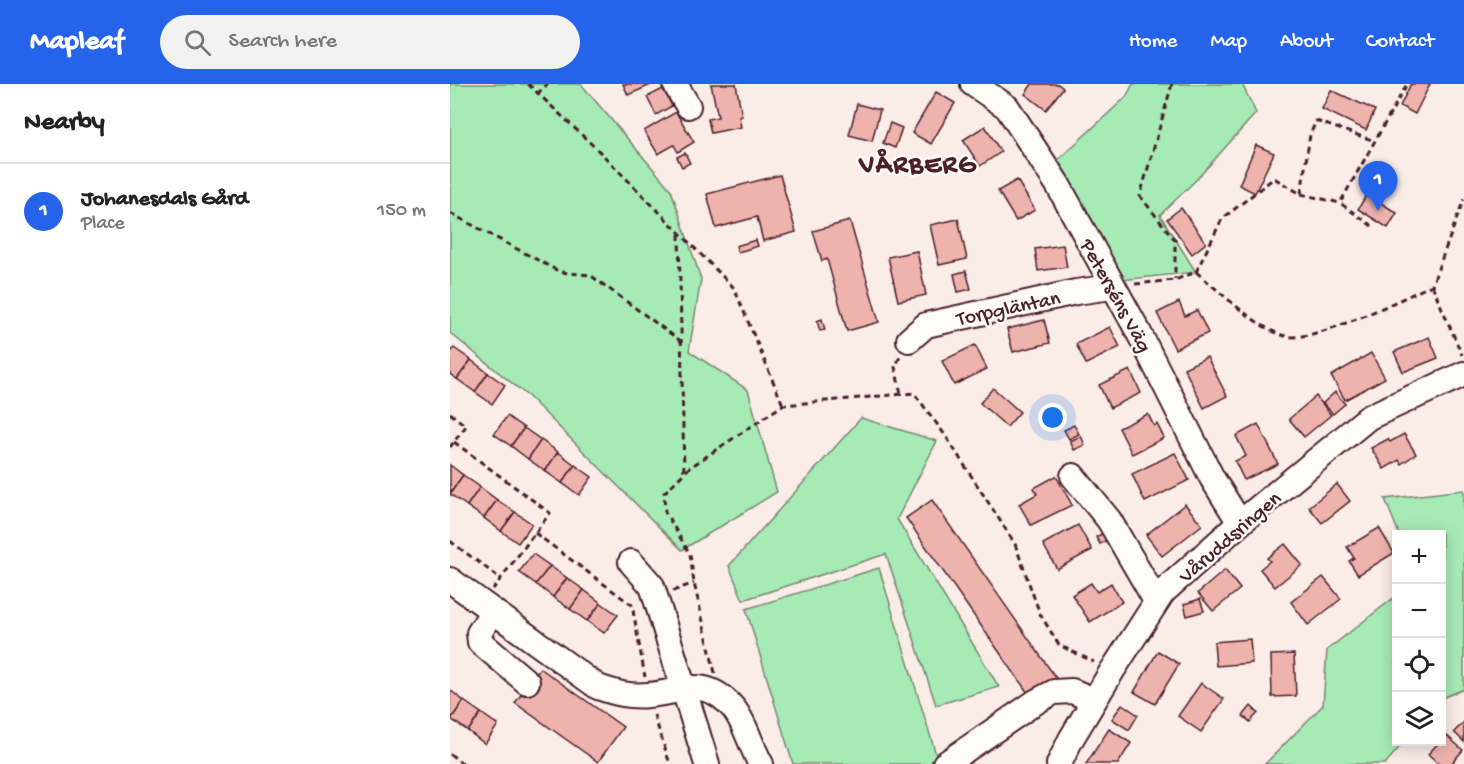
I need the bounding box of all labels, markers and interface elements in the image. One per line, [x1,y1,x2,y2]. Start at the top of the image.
search box [160,15,580,69]
text: Mapleaf [30,26,124,59]
icon: search [181,26,214,59]
text: Search here [229,29,337,55]
text: Home [1129,30,1177,55]
text: Map [1210,30,1247,55]
text: About [1280,30,1333,55]
text: Contact [1366,30,1434,55]
text: Nearby [24,108,105,139]
district label: VÅRBERG [858,148,977,183]
pin: 1 [1358,162,1398,211]
text: Johanesdals Gård [81,187,248,213]
text: 1 [39,200,48,223]
text: 150 m [377,200,426,223]
text: Place [81,213,125,236]
street label: Peterséns Väg [1072,235,1155,358]
street label: Torpgläntan [954,287,1063,334]
your location [1038,403,1067,432]
street label: Våruddsringen [1174,487,1288,591]
map controls [1392,530,1446,746]
button: + [1392,530,1446,584]
button: − [1392,584,1446,638]
button: locate [1392,638,1446,692]
button: layers [1392,692,1446,746]

